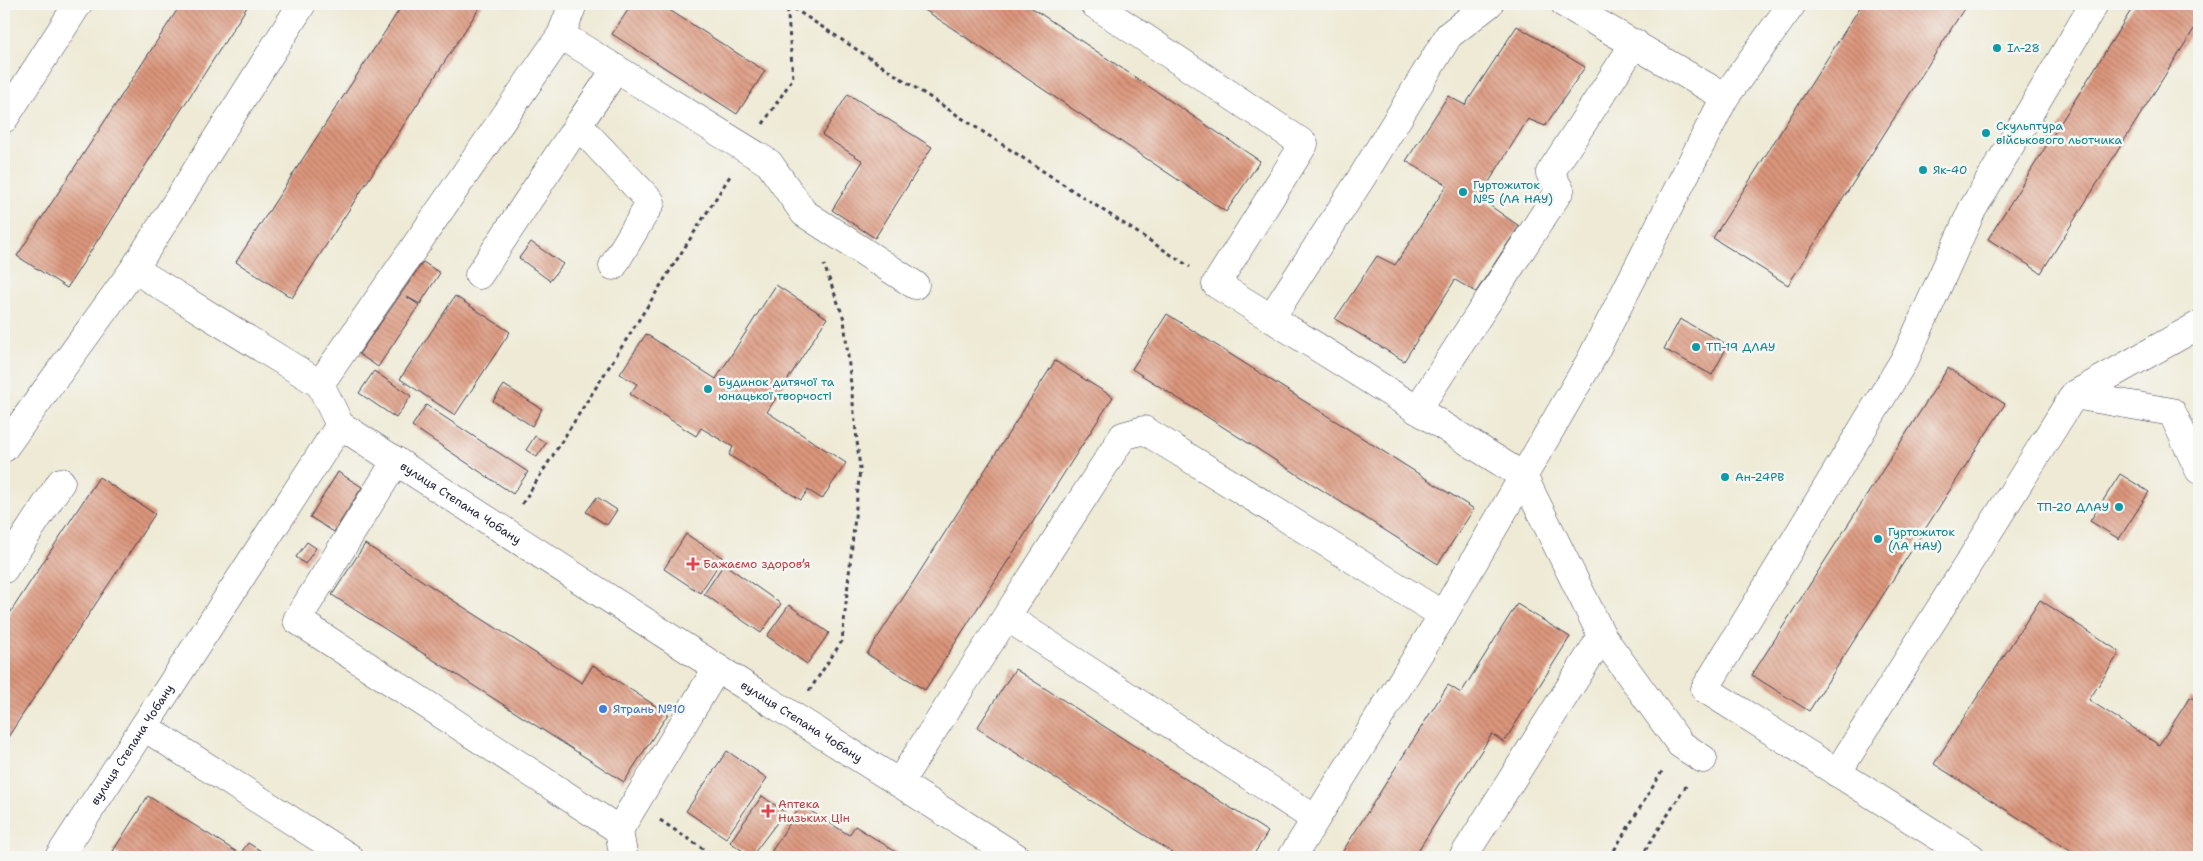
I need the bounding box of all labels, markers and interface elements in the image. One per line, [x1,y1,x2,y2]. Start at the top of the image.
place label: Іл-28 [2007,40,2040,56]
marker: Іл-28 [1991,42,2003,54]
place label: Скульптура військового льотчика [1996,118,2123,148]
marker: Скульптура військового льотчика [1980,127,1992,139]
place label: Як-40 [1933,162,1967,178]
marker: Як-40 [1917,164,1929,176]
place label: Гуртожиток №5 (ЛА НАУ) [1473,177,1553,207]
marker: Гуртожиток №5 (ЛА НАУ) [1457,186,1469,198]
place label: ТП-19 ДЛАУ [1706,339,1775,355]
marker: ТП-19 ДЛАУ [1690,341,1702,353]
place label: Будинок дитячої та юнацької творчості [718,374,835,404]
marker: Будинок дитячої та юнацької творчості [702,383,714,395]
street label: вулиця Степана Чобану [397,458,524,548]
place label: Ан-24РВ [1735,469,1784,485]
marker: Ан-24РВ [1719,471,1731,483]
place label: ТП-20 ДЛАУ [2037,499,2109,515]
marker: ТП-20 ДЛАУ [2113,501,2125,513]
place label: Гуртожиток (ЛА НАУ) [1888,524,1955,554]
marker: Гуртожиток (ЛА НАУ) [1872,533,1884,545]
place label: Бажаємо здоров’я [703,556,810,572]
marker: Бажаємо здоров’я [687,558,699,570]
street label: вулиця Степана Чобану [738,677,866,766]
street label: вулиця Степана Чобану [87,681,177,808]
place label: Ятрань №10 [613,701,685,717]
marker: Ятрань №10 [597,703,609,715]
place label: Аптека Низьких Цін [778,796,850,826]
marker: Аптека Низьких Цін [762,805,774,817]

